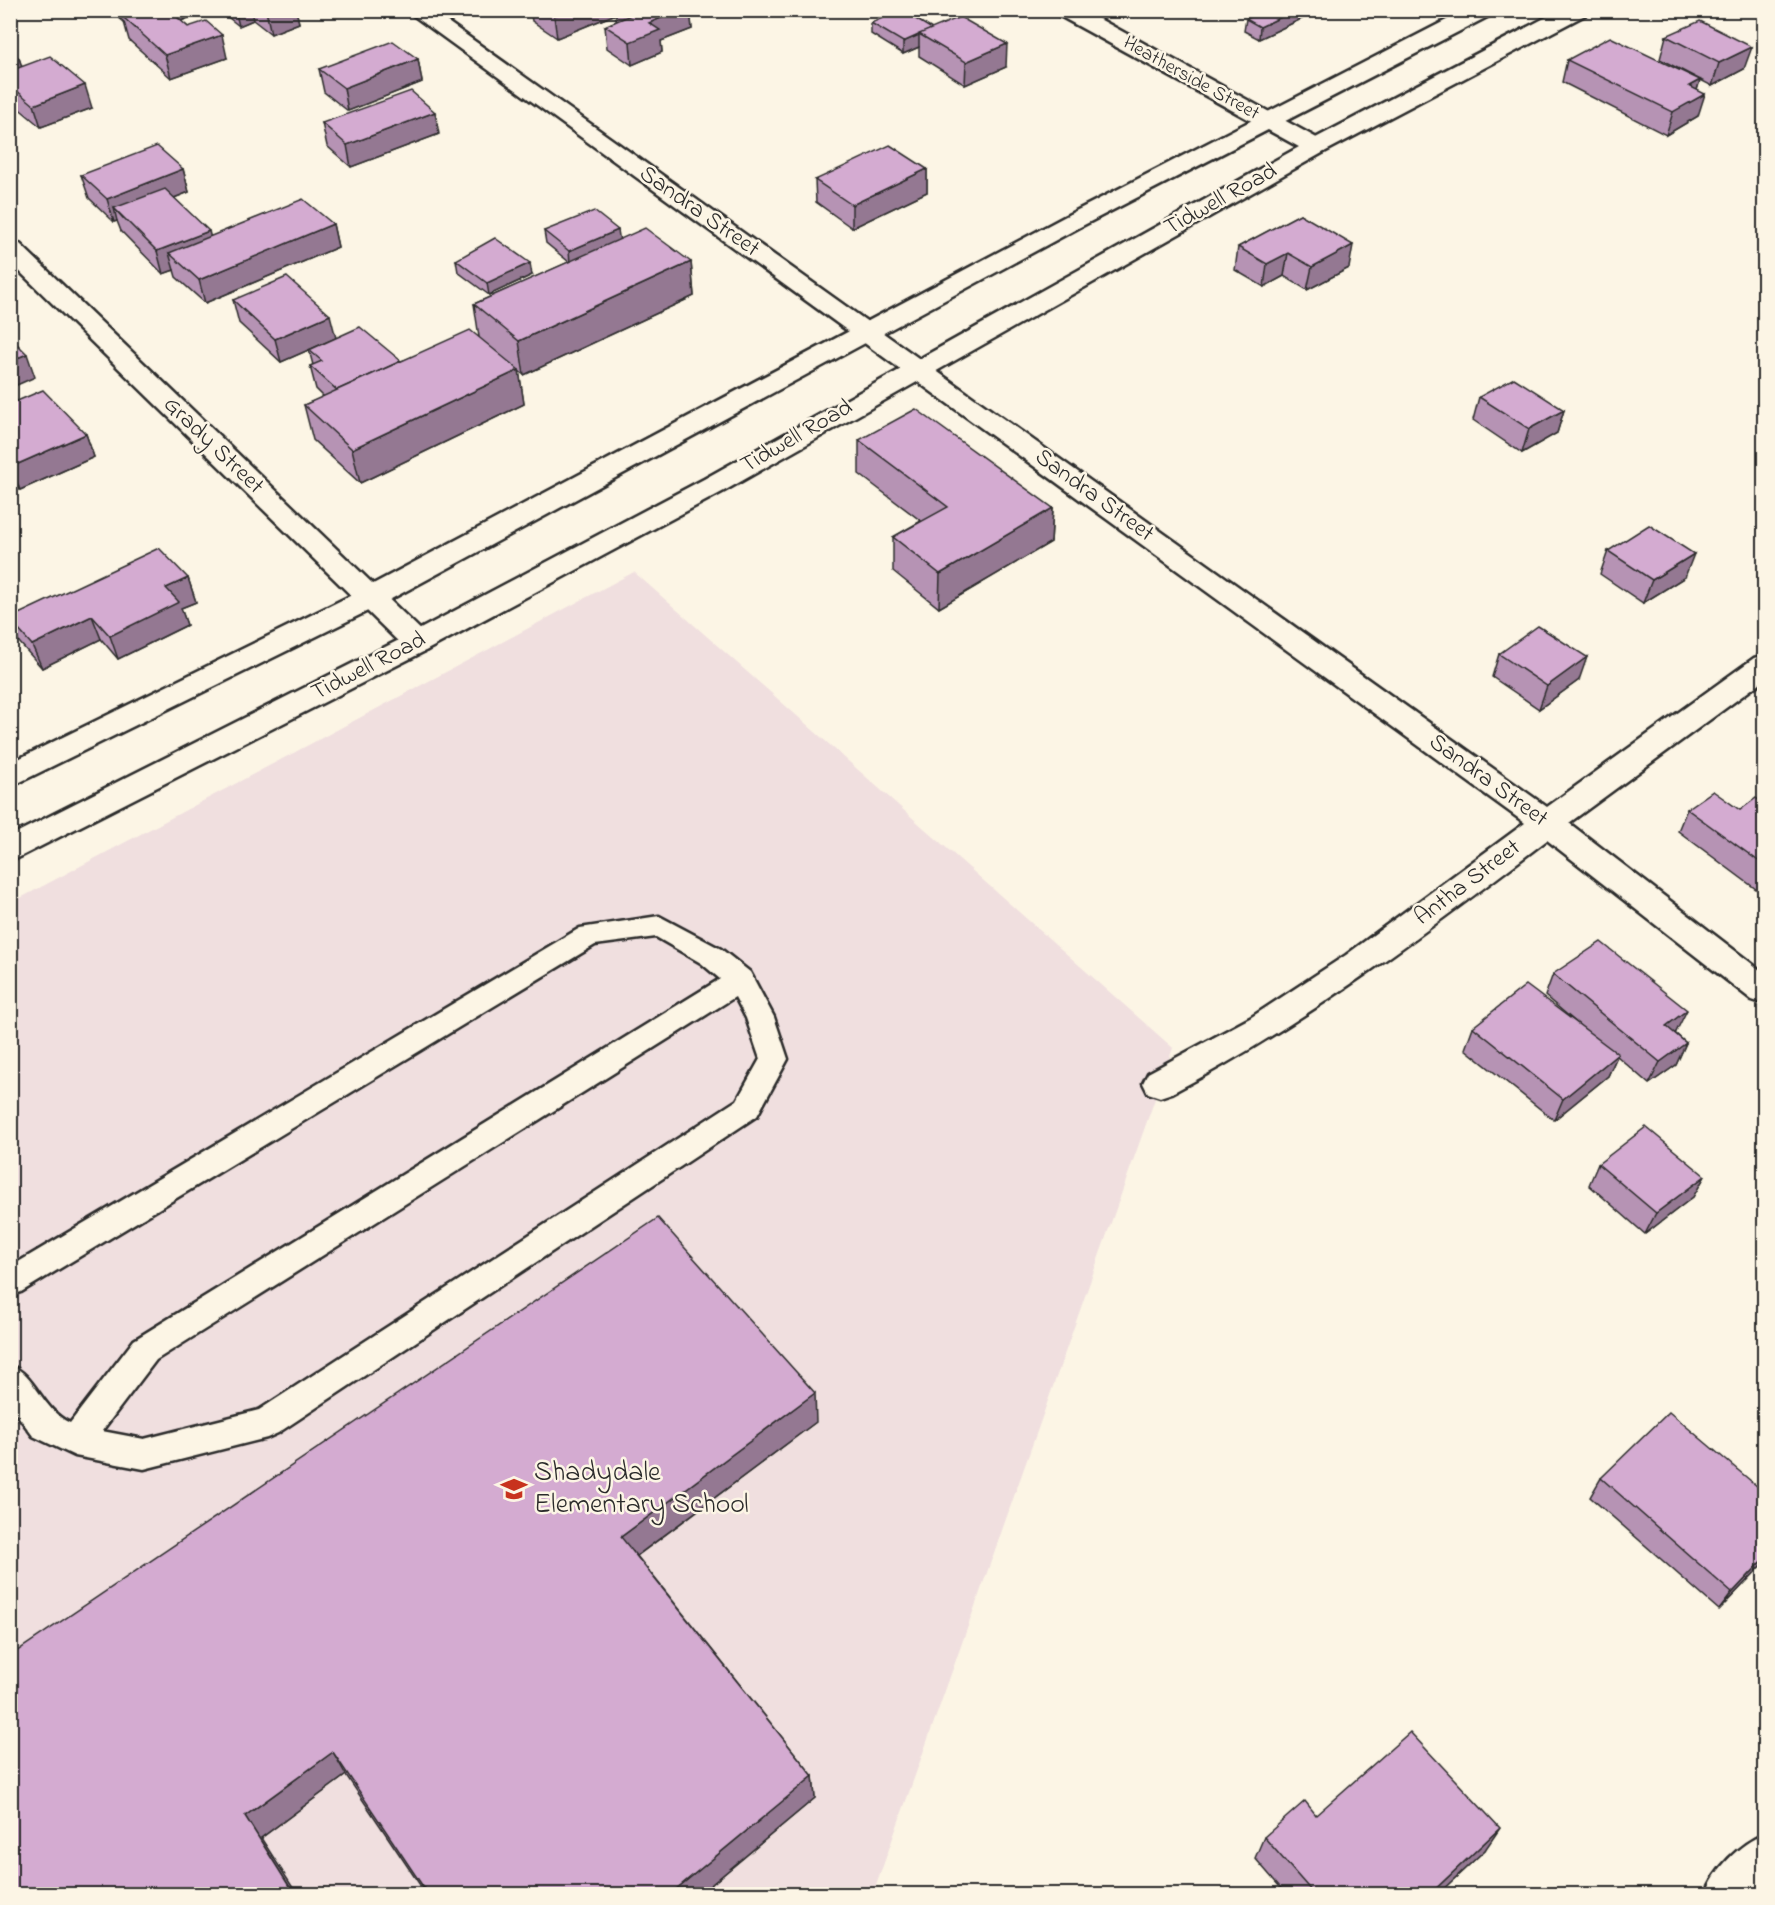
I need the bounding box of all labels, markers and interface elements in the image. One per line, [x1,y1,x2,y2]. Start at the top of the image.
street label: Heatherside Street [1117,29,1265,129]
street label: Tidwell Road [1158,154,1284,245]
street label: Sandra Street [631,157,767,267]
street label: Grady Street [154,389,271,504]
street label: Tidwell Road [734,391,860,483]
street label: Sandra Street [1027,441,1161,551]
street label: Tidwell Road [306,623,433,711]
street label: Sandra Street [1421,726,1555,836]
street label: Antha Street [1407,831,1529,935]
place label: Shadydale Elementary School [534,1453,749,1526]
school or university icon: Shadydale Elementary School [499,1474,529,1504]

